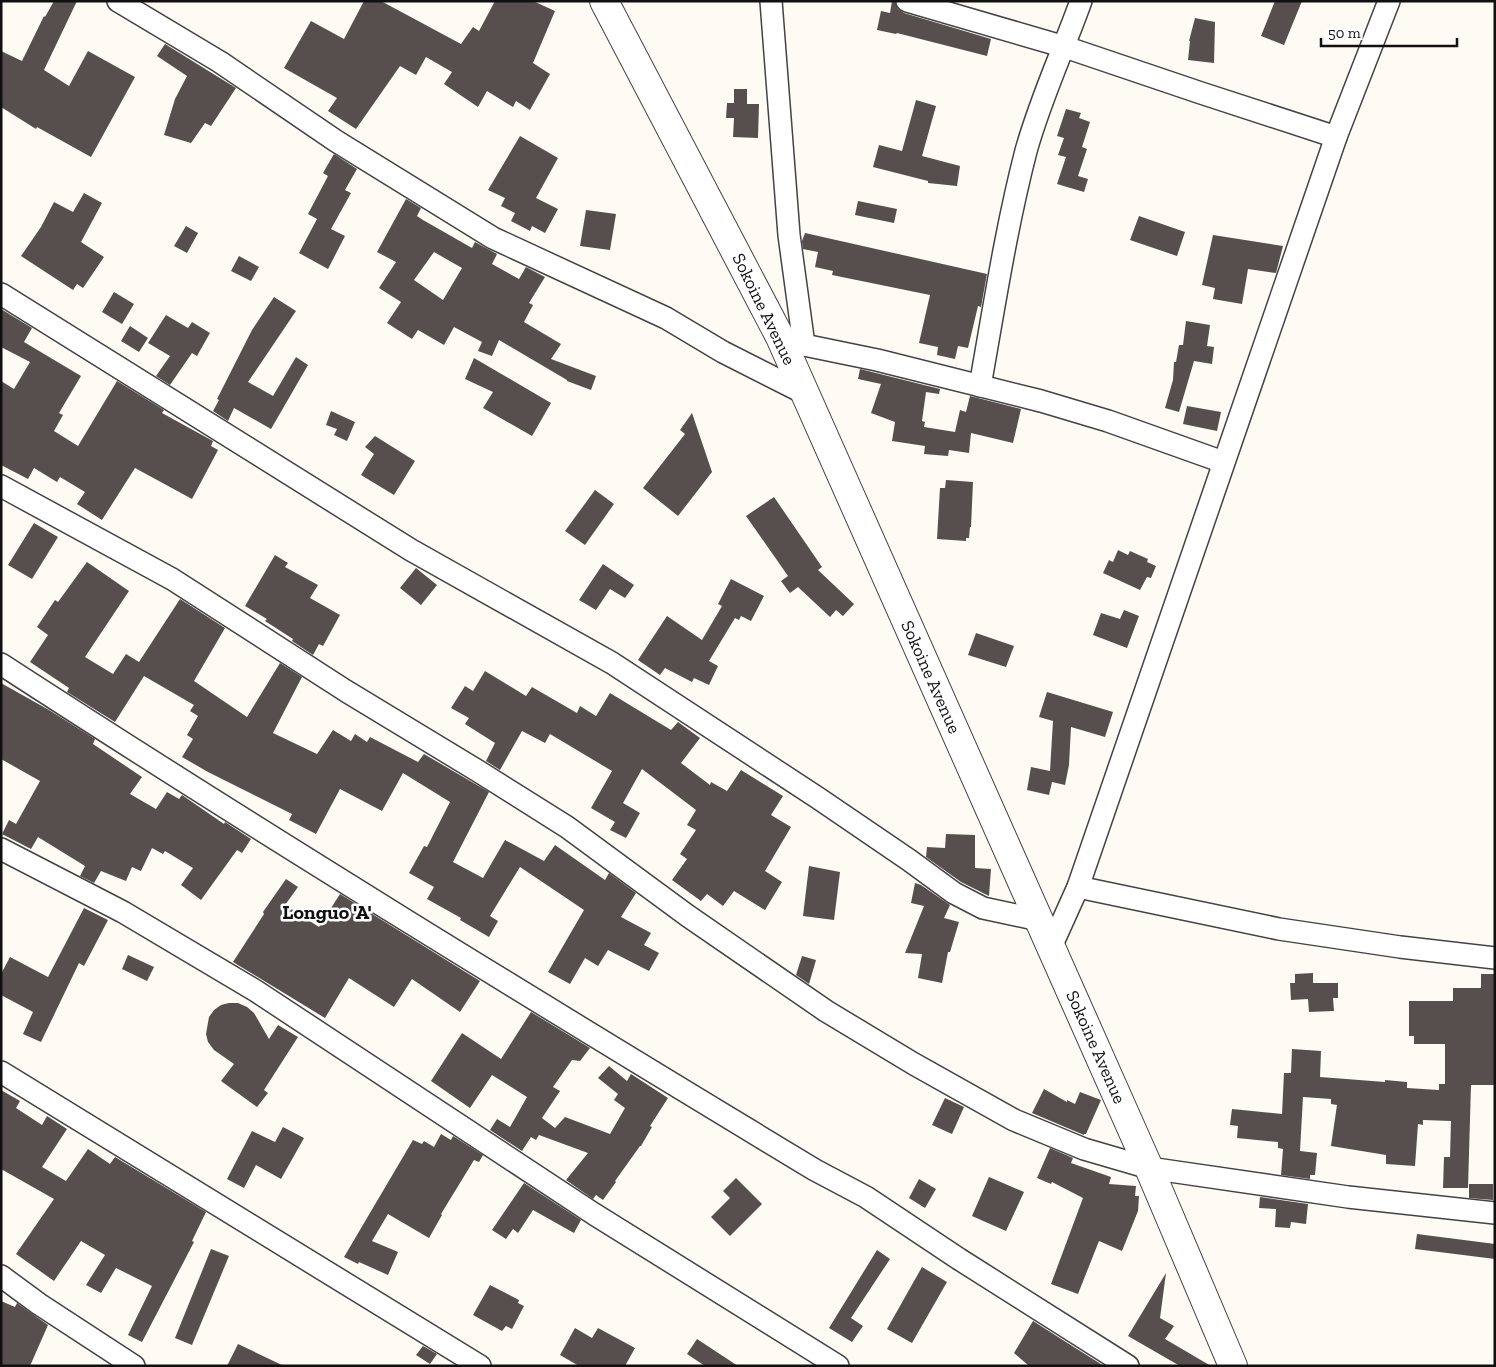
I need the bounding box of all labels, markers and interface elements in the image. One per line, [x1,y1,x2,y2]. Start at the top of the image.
scale bar [1321,15,1457,47]
text: 50 m [1328,24,1361,42]
street label: Sokoine Avenue [727,250,801,368]
street label: Sokoine Avenue [896,617,966,737]
district label: Longuo 'A' [282,900,372,924]
street label: Sokoine Avenue [1061,987,1131,1107]

